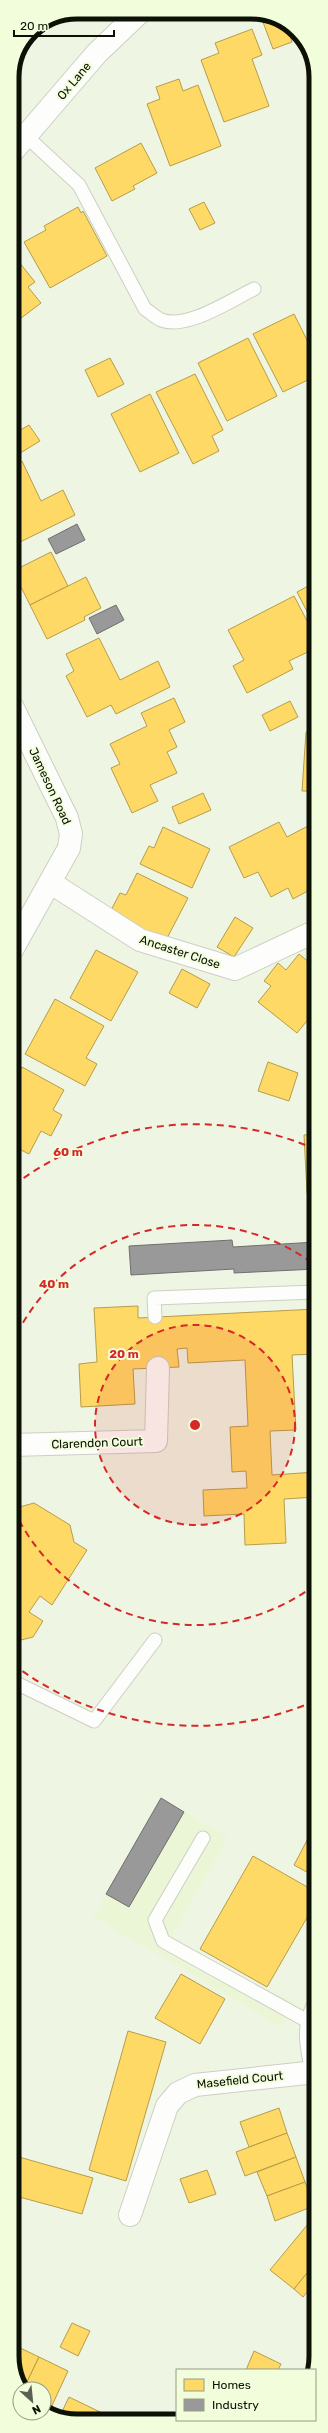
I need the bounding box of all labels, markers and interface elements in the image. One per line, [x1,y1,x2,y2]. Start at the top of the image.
scale bar [14,12,114,38]
text: 20 m [20,19,48,33]
street label: Ox Lane [54,59,94,103]
street label: Jameson Road [26,745,74,827]
street label: Ancaster Close [138,932,222,972]
text: 60 m [53,1145,83,1159]
text: 40 m [39,1277,69,1291]
text: 20 m [109,1347,139,1361]
centre of rings [188,1418,202,1432]
street label: Clarendon Court [51,1434,143,1452]
street label: Masefield Court [196,2068,284,2091]
legend [176,2369,316,2421]
text: Homes [212,2378,251,2392]
north arrow [12,2381,52,2421]
text: Industry [212,2398,259,2412]
text: N [30,2402,43,2417]

